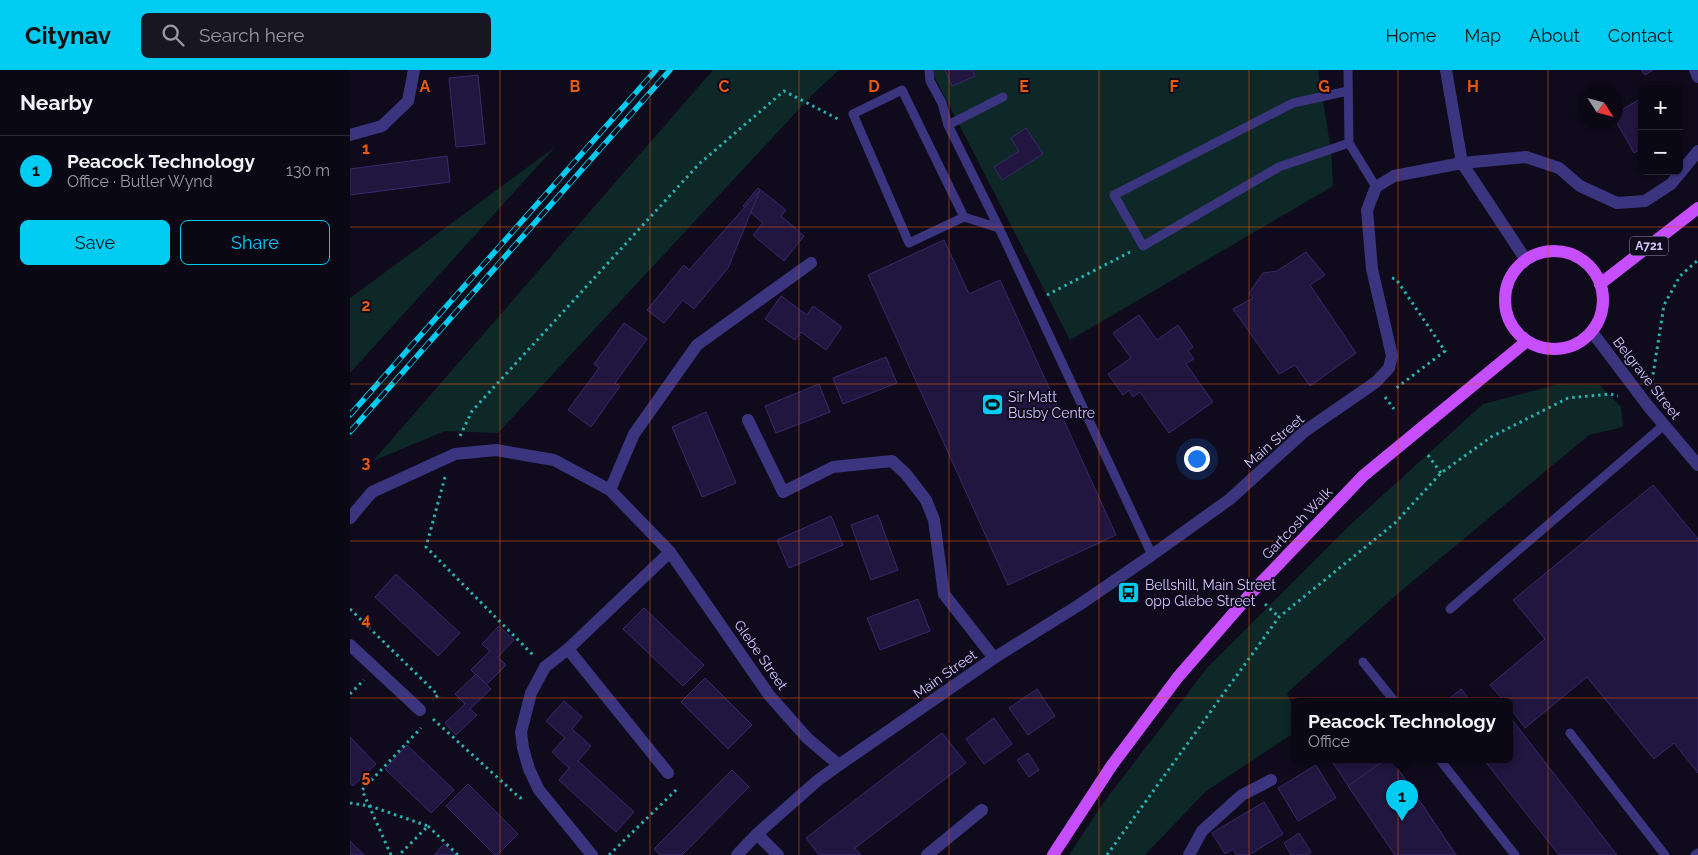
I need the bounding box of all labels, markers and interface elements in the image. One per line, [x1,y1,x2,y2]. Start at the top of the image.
search box [141,13,491,58]
text: Citynav [25,21,111,50]
icon: search [159,21,187,49]
text: Search here [199,24,304,46]
text: Home [1385,25,1436,46]
text: Map [1464,25,1501,46]
text: About [1529,25,1580,46]
text: Contact [1608,25,1673,46]
text: A [420,77,431,96]
text: B [570,77,581,96]
text: C [719,77,730,96]
text: D [868,77,880,96]
text: E [1019,77,1029,96]
text: F [1169,77,1179,96]
text: G [1318,77,1330,96]
text: H [1467,77,1479,96]
north arrow [1578,85,1623,130]
map controls [1638,85,1683,175]
button: + [1638,85,1683,130]
text: Nearby [20,90,93,115]
button: − [1638,130,1683,175]
text: 1 [362,139,370,158]
text: Peacock Technology [67,150,255,172]
text: 1 [32,161,40,180]
text: 130 m [286,161,330,180]
text: Office · Butler Wynd [67,172,213,191]
button: Save [20,220,170,265]
button: Share [180,220,330,265]
road number: A721 [1630,237,1668,256]
text: 2 [361,296,371,315]
street label: Belgrave Street [1610,334,1684,423]
place label: Sir Matt Busby Centre [1008,389,1095,421]
sports icon: Sir Matt Busby Centre [980,393,1004,417]
street label: Main Street [1241,411,1307,471]
your location [1184,446,1210,472]
text: 3 [362,453,371,472]
street label: Gartcosh Walk [1259,483,1336,562]
place label: Bellshill, Main Street opp Glebe Street [1145,577,1276,609]
bus stop icon: Bellshill, Main Street opp Glebe Street [1117,581,1141,605]
text: 4 [361,610,371,629]
street label: Glebe Street [731,617,791,693]
street label: Main Street [910,646,980,702]
popup [1291,698,1513,763]
text: Peacock Technology [1308,710,1496,732]
text: Office [1308,732,1350,751]
text: 5 [362,767,371,786]
pin: 1 [1386,780,1418,821]

